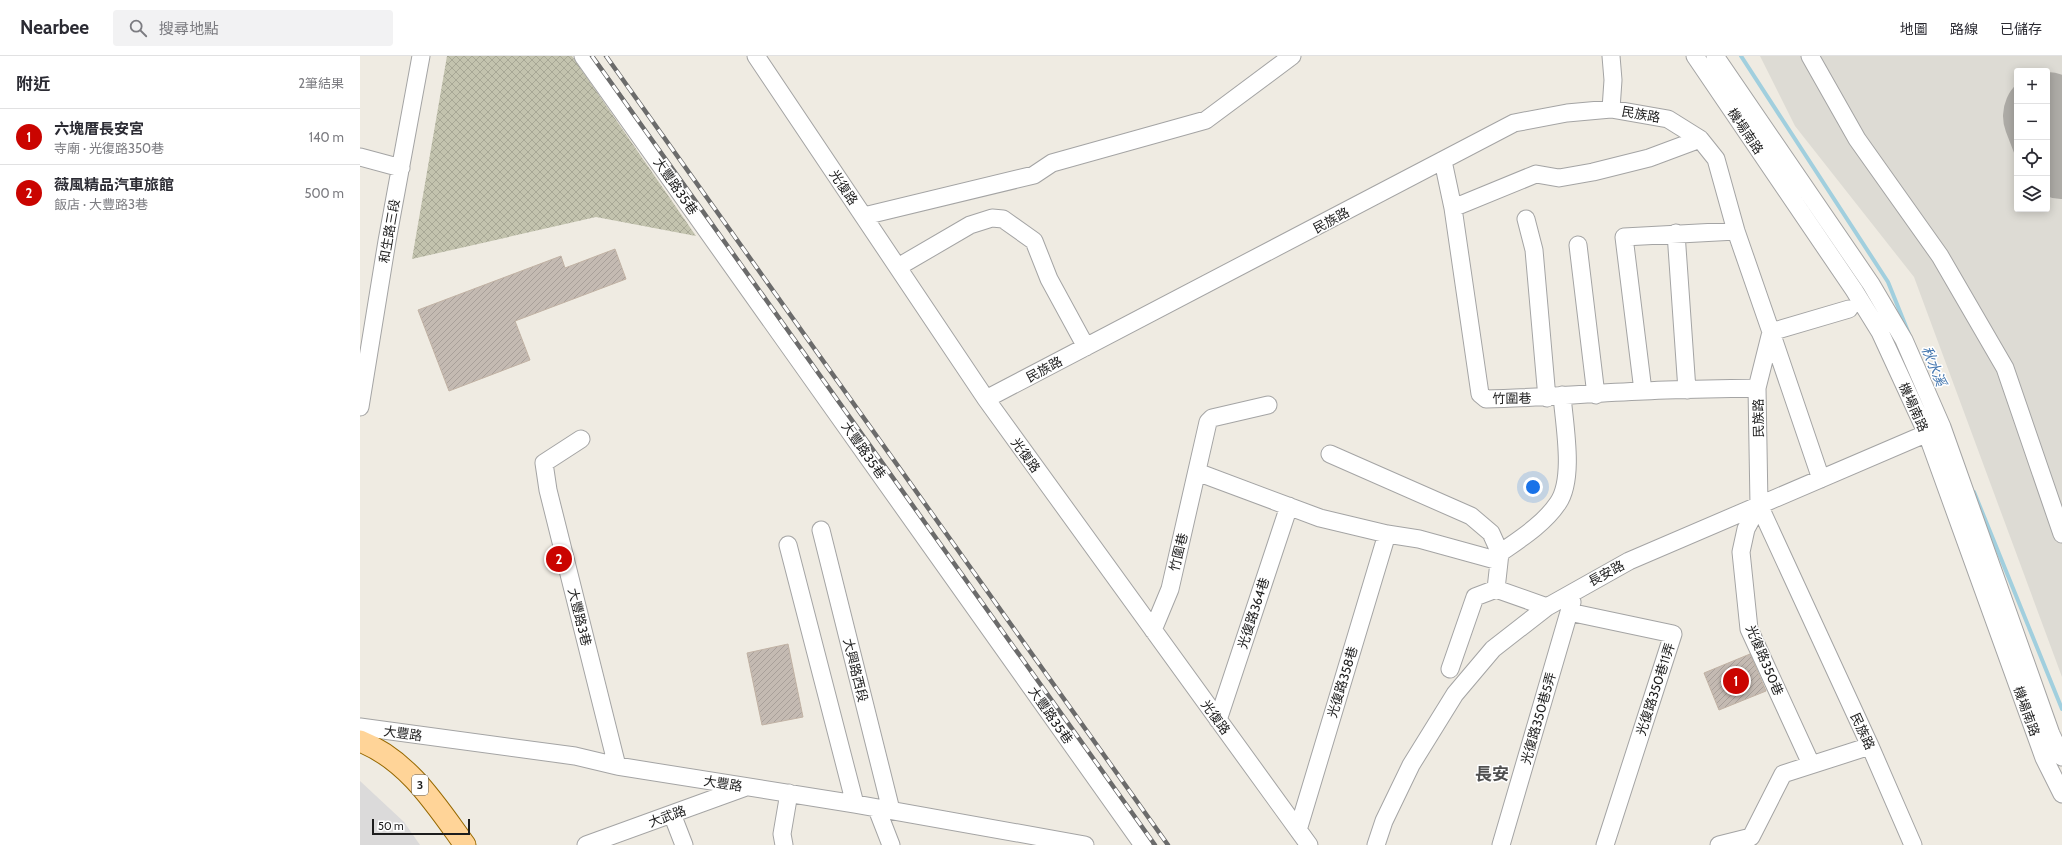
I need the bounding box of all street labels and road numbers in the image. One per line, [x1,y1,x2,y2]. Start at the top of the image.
street label: 民族路 [1620,103,1662,125]
street label: 機場南路 [1725,105,1767,157]
street label: 大豐路35巷 [650,154,702,218]
street label: 光復路 [826,166,862,208]
street label: 和生路三段 [375,198,403,264]
street label: 民族路 [1310,204,1352,236]
street label: 民族路 [1023,353,1065,385]
street label: 機場南路 [1896,380,1932,434]
street label: 竹圍巷 [1492,390,1532,406]
street label: 民族路 [1750,398,1766,438]
street label: 大豐路35巷 [838,418,890,482]
street label: 光復路 [1008,435,1044,475]
street label: 竹圍巷 [1166,531,1190,573]
street label: 長安路 [1585,557,1627,589]
street label: 光復路364巷 [1234,575,1272,651]
street label: 大豐路3巷 [565,586,595,648]
street label: 光復路350巷 [1743,622,1787,698]
street label: 大興路西段 [840,637,872,703]
street label: 光復路350巷11弄 [1632,641,1678,737]
street label: 光復路358巷 [1324,644,1360,720]
street label: 光復路350巷5弄 [1517,670,1559,766]
street label: 大豐路35巷 [1025,683,1077,747]
street label: 機場南路 [2011,684,2043,738]
street label: 光復路 [1198,697,1234,737]
street label: 民族路 [1848,710,1878,752]
street label: 大豐路 [383,722,423,744]
street label: 大豐路 [702,772,744,794]
road number: 3 [412,775,428,795]
street label: 大武路 [646,802,688,830]

